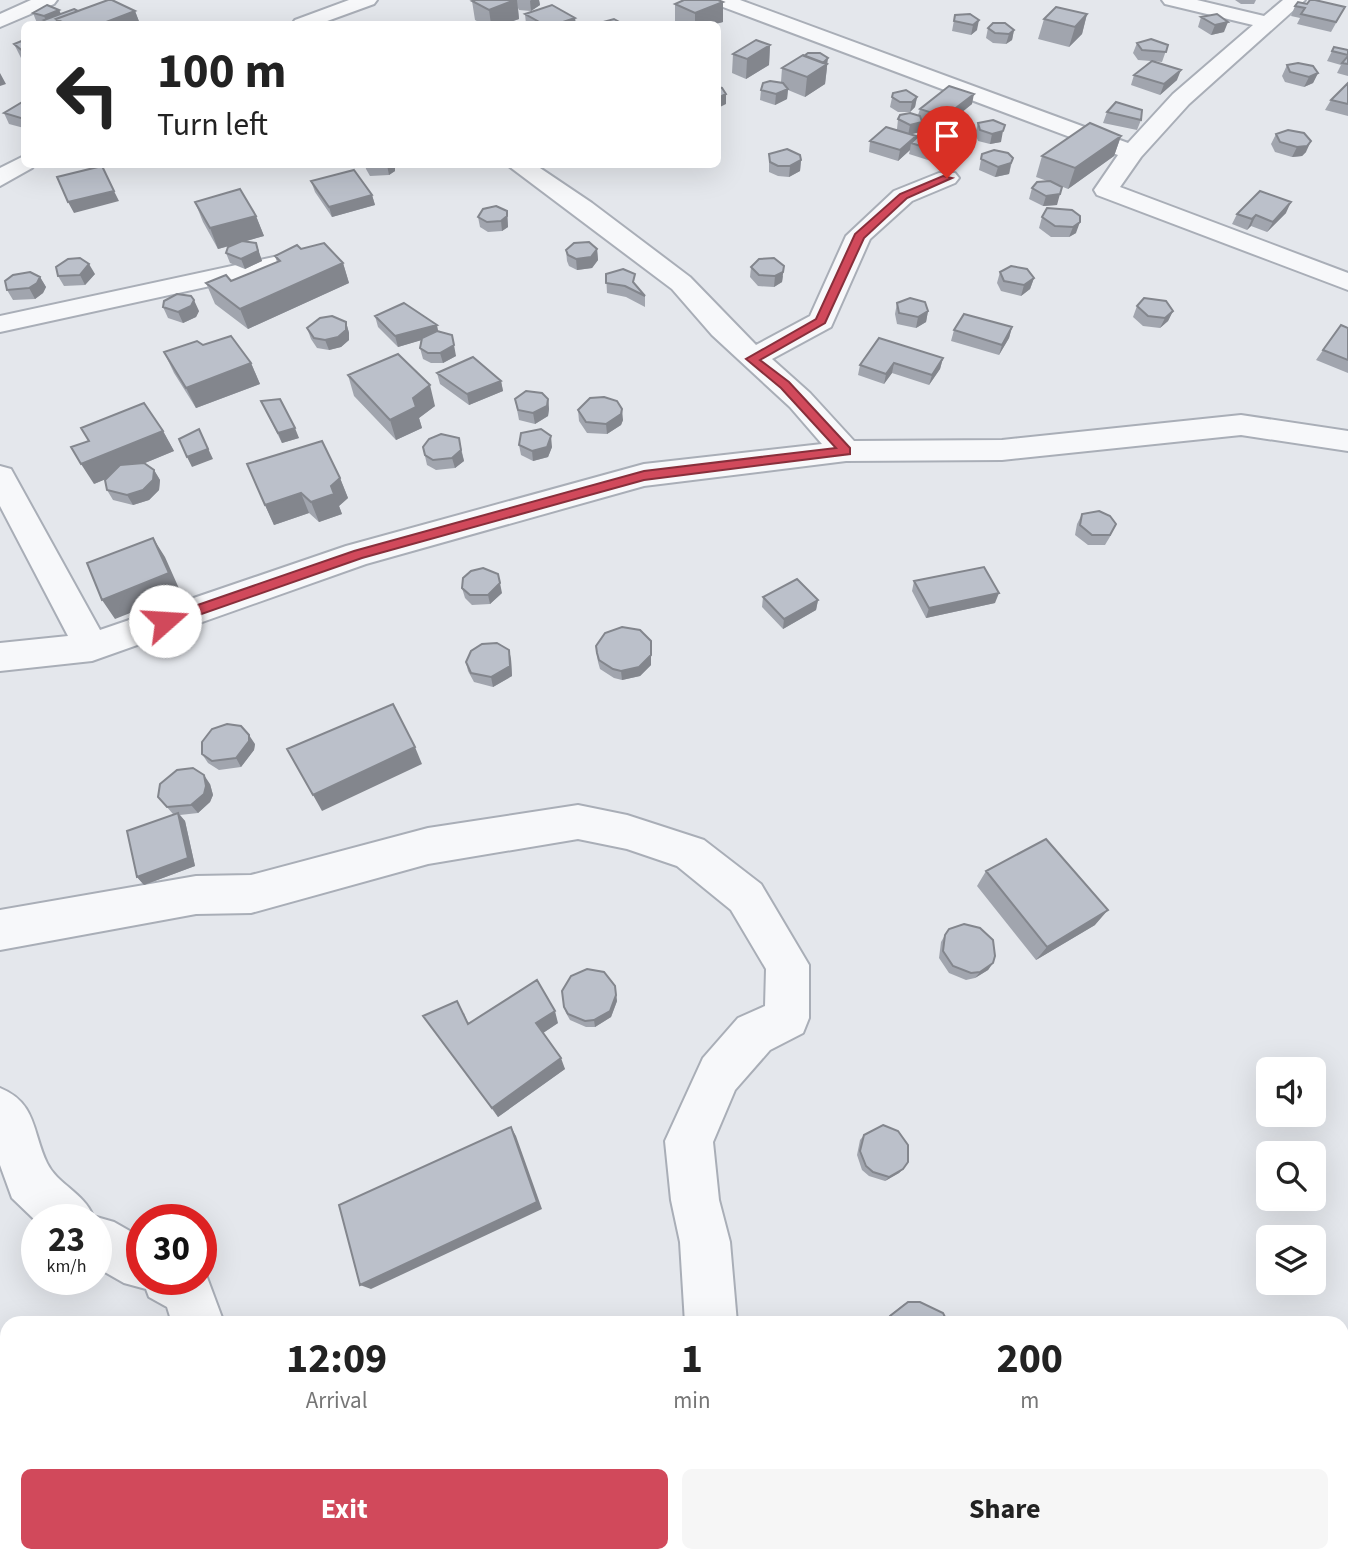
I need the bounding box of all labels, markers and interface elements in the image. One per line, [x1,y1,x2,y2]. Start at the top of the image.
text: 100 m [157,37,286,107]
icon: left [42,49,133,140]
text: Turn left [157,102,268,148]
pin [917,106,977,178]
icon: arrive [928,117,966,155]
position arrow [128,584,202,658]
map controls [1256,1057,1326,1295]
button: sound [1256,1057,1326,1127]
button: search [1256,1141,1326,1211]
speed limit sign: 30 [126,1204,217,1295]
text: 23 [48,1215,85,1265]
button: layers [1256,1225,1326,1295]
text: km/h [47,1254,86,1279]
text: 12:09 [286,1329,387,1389]
text: 1 [681,1329,703,1389]
text: 200 [996,1329,1063,1389]
text: Arrival [306,1384,368,1417]
text: min [673,1384,711,1417]
text: m [1020,1384,1039,1417]
button: Exit [21,1469,668,1549]
button: Share [682,1469,1328,1549]

